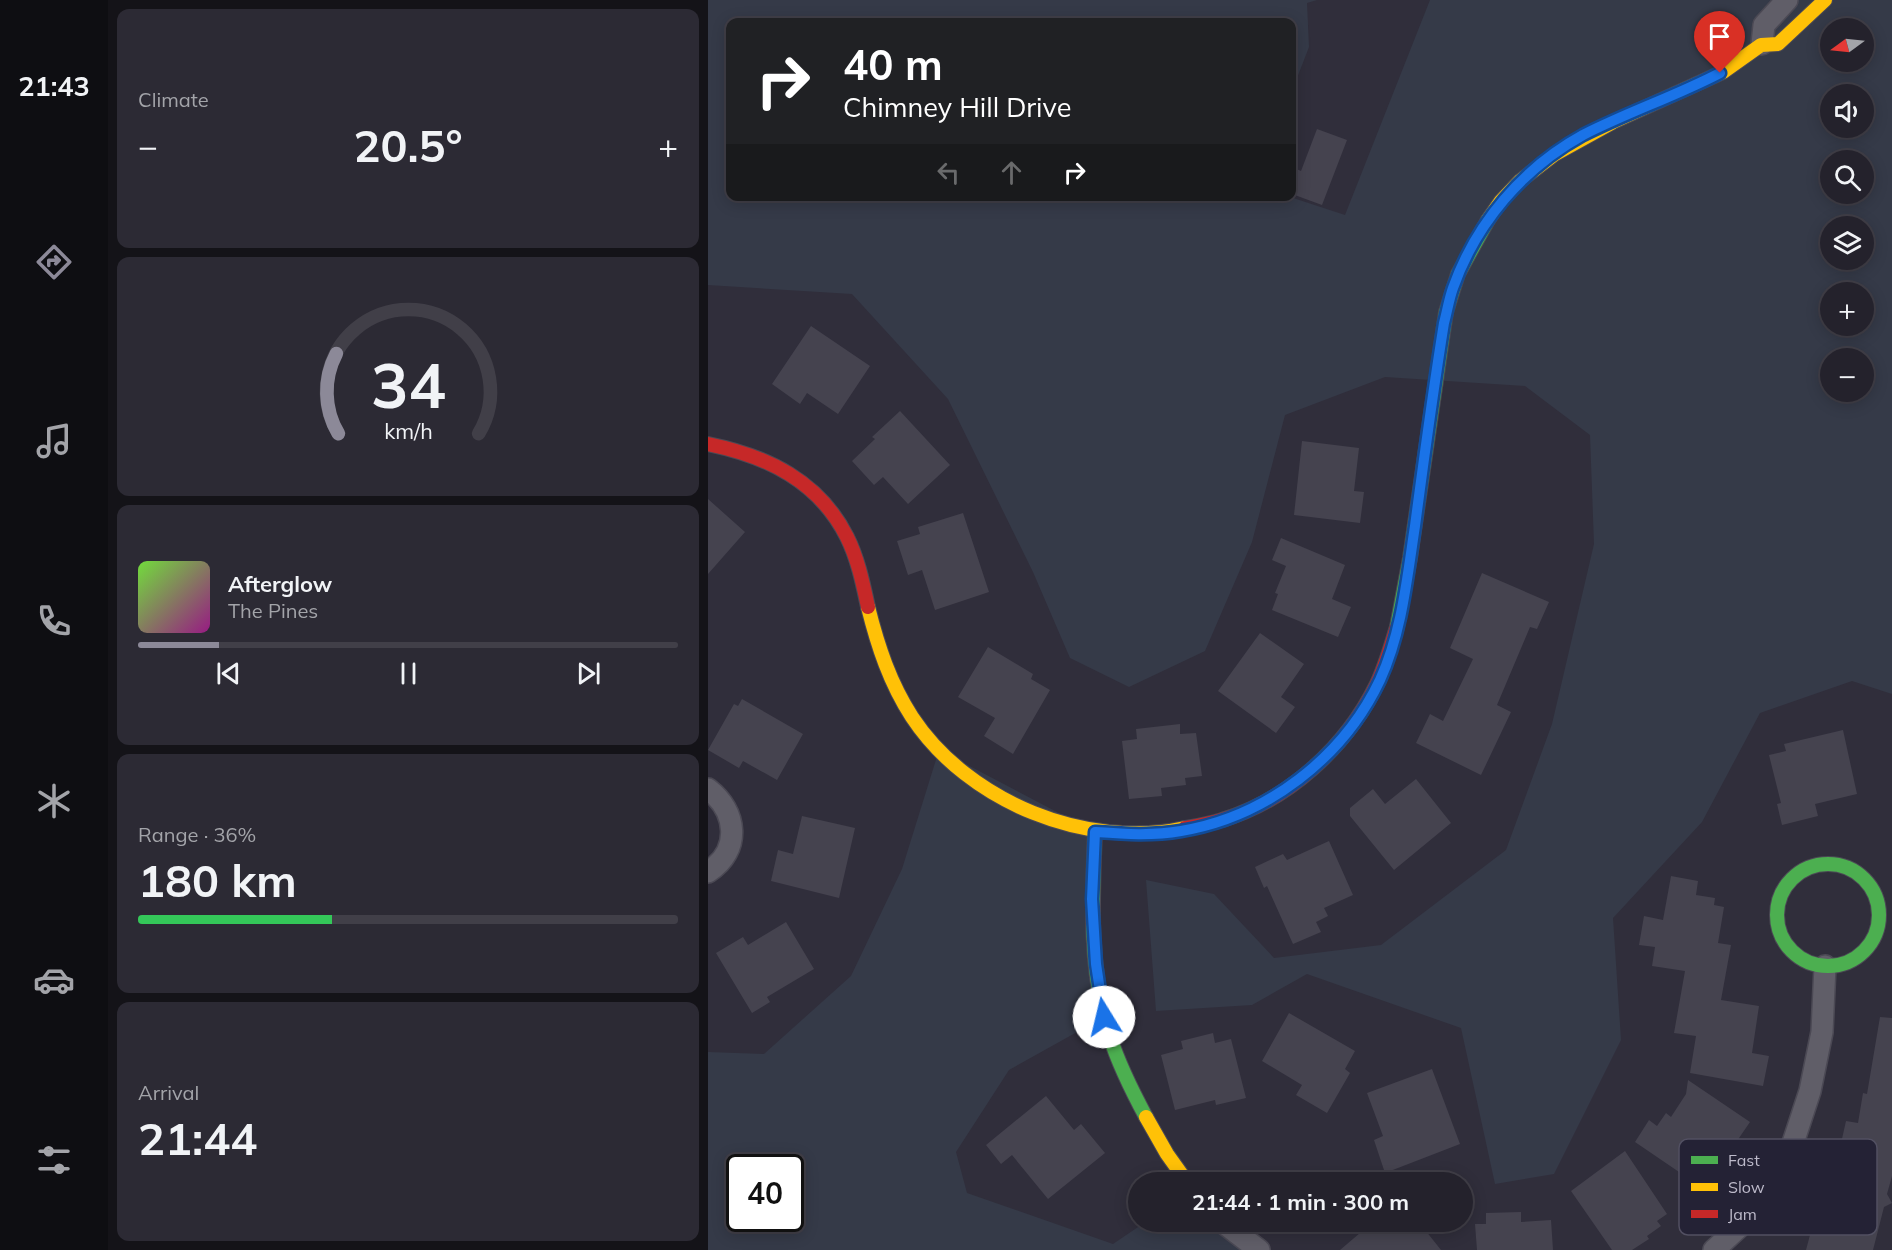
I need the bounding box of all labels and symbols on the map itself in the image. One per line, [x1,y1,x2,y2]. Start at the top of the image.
pin [1694,11,1745,73]
north arrow [1820,18,1874,72]
position arrow [1072,985,1136,1049]
legend [1679,1139,1877,1235]
text: Fast [1728,1150,1760,1170]
speed limit sign: 40 [726,1154,804,1232]
text: Slow [1728,1177,1765,1197]
text: Jam [1728,1204,1757,1224]

